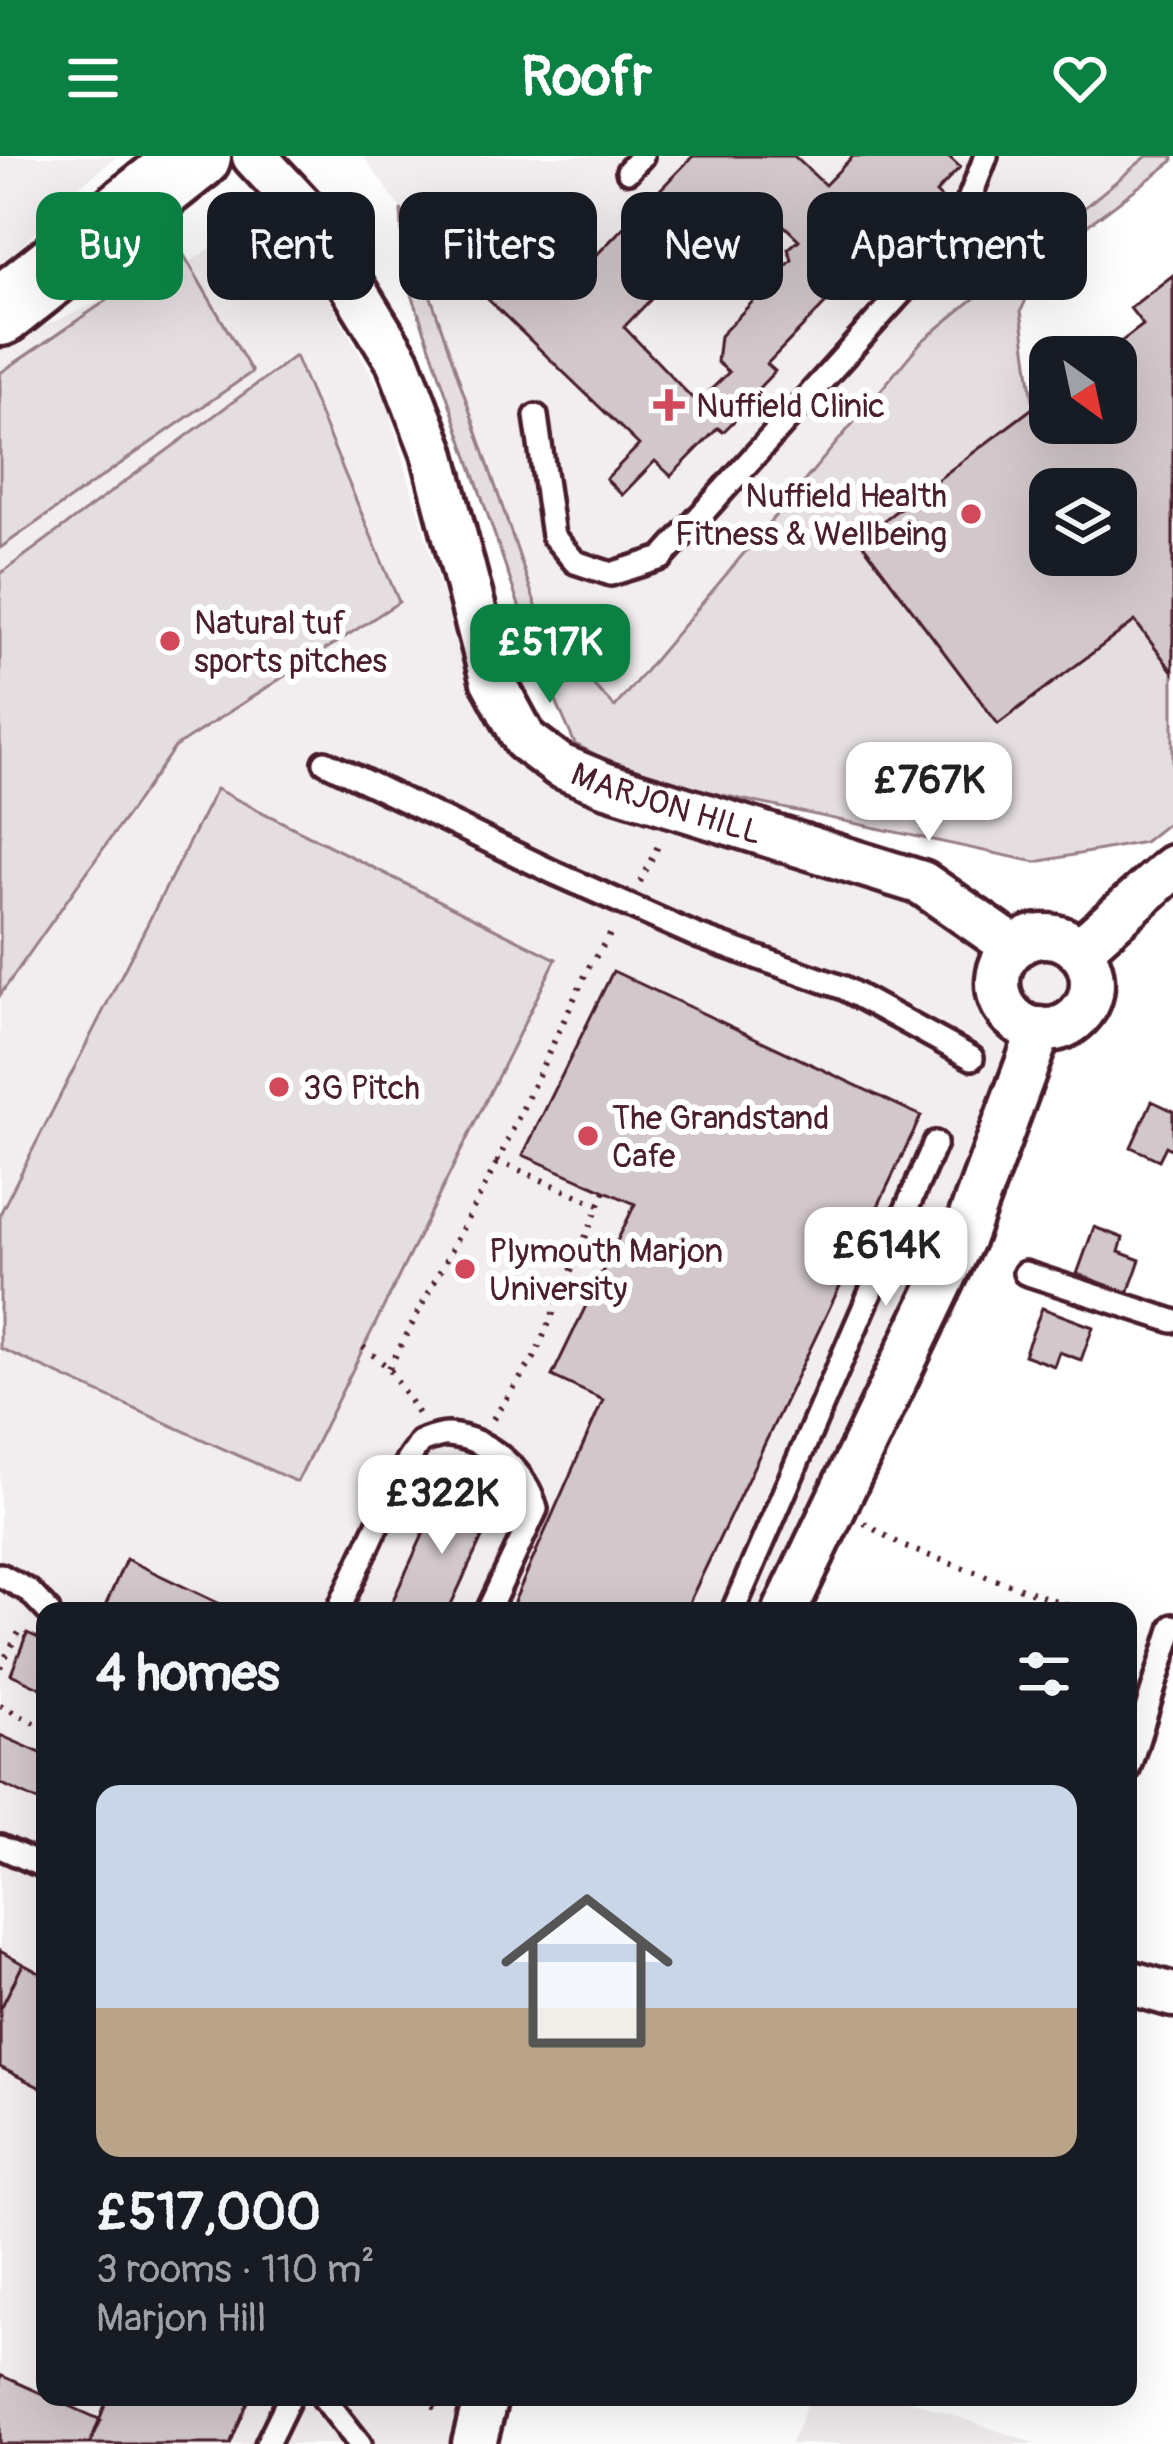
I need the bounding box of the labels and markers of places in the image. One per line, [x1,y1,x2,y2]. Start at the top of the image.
place label: Nuffield Clinic [696,386,885,427]
marker: Nuffield Clinic [653,389,685,421]
place label: Nuffield Health Fitness & Wellbeing [675,476,947,555]
marker: Nuffield Health Fitness & Wellbeing [958,501,984,527]
place label: Natural tuf sports pitches [194,603,387,682]
pin: £517K [466,604,634,706]
marker: Natural tuf sports pitches [157,628,183,654]
pin: £767K [845,742,1013,844]
place label: 3G Pitch [303,1068,420,1109]
marker: 3G Pitch [266,1074,292,1100]
place label: The Grandstand Cafe [612,1098,829,1177]
marker: The Grandstand Cafe [575,1123,601,1149]
pin: £614K [802,1207,970,1309]
place label: Plymouth Marjon University [489,1231,723,1310]
marker: Plymouth Marjon University [452,1256,478,1282]
pin: £322K [358,1455,526,1557]

